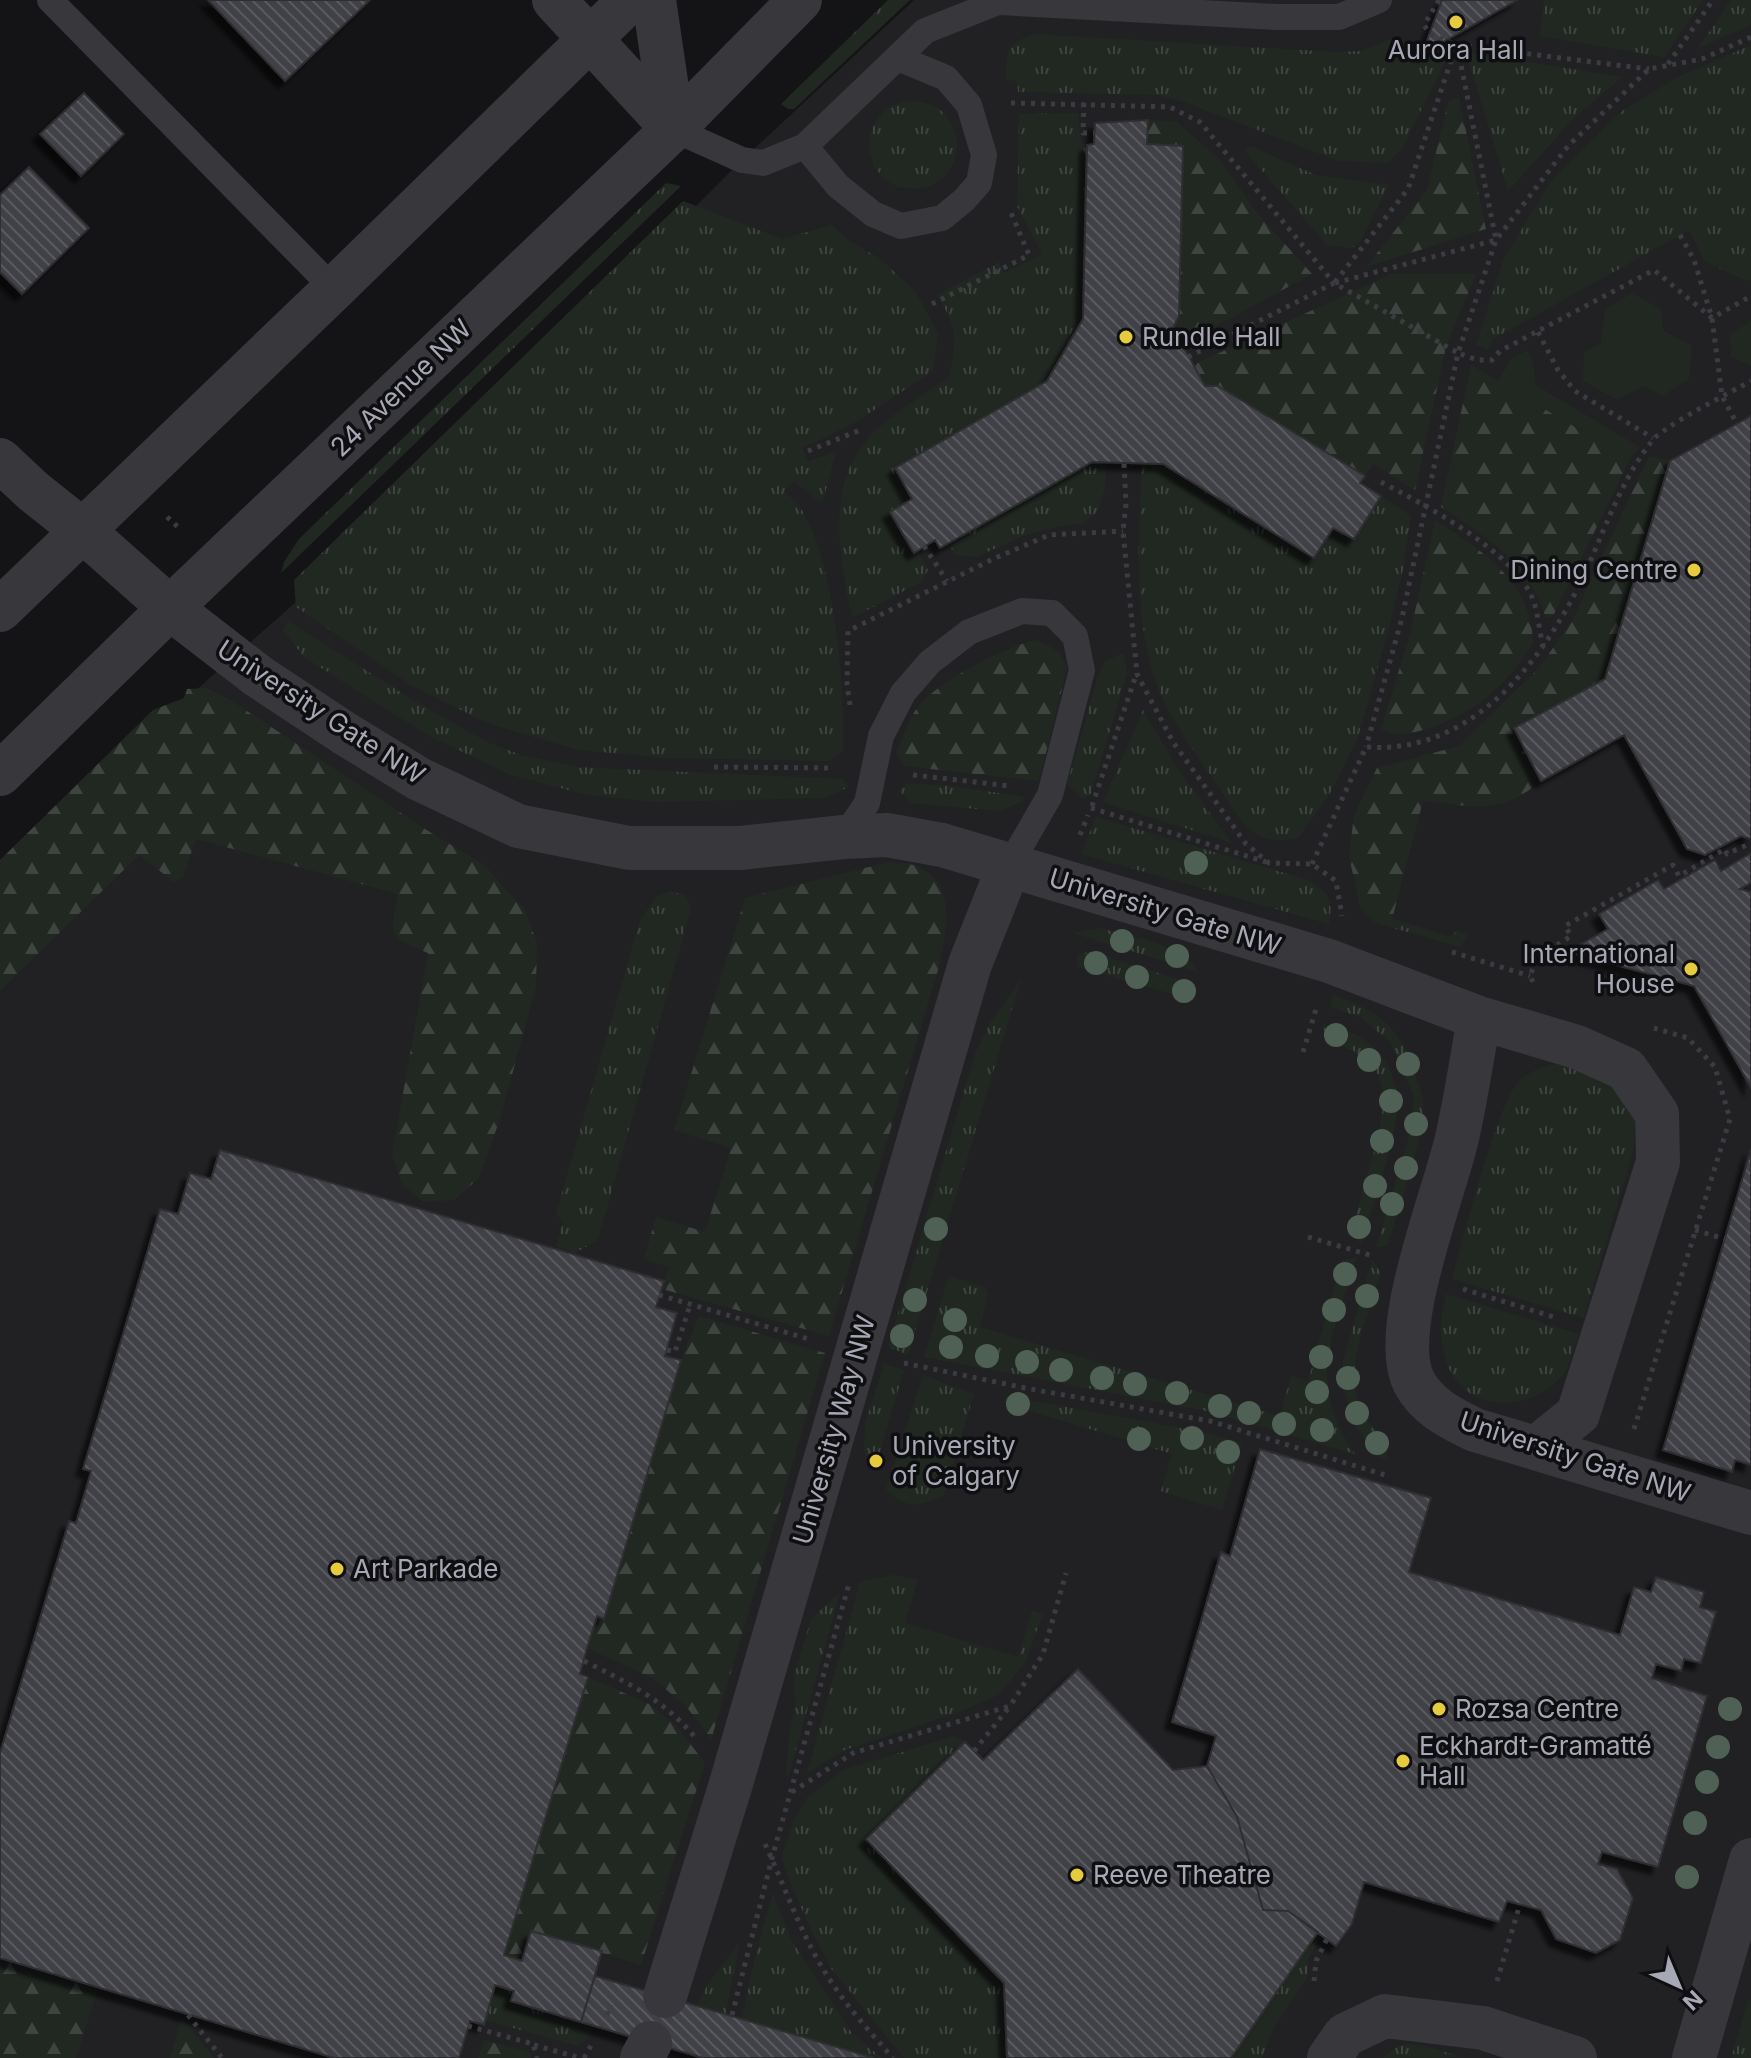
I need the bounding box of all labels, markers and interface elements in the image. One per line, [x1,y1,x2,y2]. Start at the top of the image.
marker: Aurora Hall [1447,13,1465,31]
place label: Aurora Hall [1388,34,1524,65]
street label: 24 Avenue NW [324,313,477,462]
place label: Rundle Hall [1142,321,1281,352]
marker: Rundle Hall [1117,328,1135,346]
place label: Dining Centre [1510,554,1678,585]
marker: Dining Centre [1685,561,1703,579]
street label: University Gate NW [212,633,431,790]
street label: University Gate NW [1045,861,1285,962]
place label: International House [1522,938,1675,999]
marker: International House [1682,960,1700,978]
street label: University Way NW [786,1312,881,1548]
street label: University Gate NW [1456,1405,1695,1508]
place label: University of Calgary [892,1430,1020,1491]
marker: University of Calgary [867,1452,885,1470]
place label: Art Parkade [353,1553,498,1584]
marker: Art Parkade [328,1560,346,1578]
place label: Rozsa Centre [1455,1693,1619,1724]
marker: Rozsa Centre [1430,1700,1448,1718]
place label: Eckhardt-Gramatté Hall [1419,1730,1652,1791]
marker: Eckhardt-Gramatté Hall [1394,1752,1412,1770]
place label: Reeve Theatre [1093,1859,1271,1890]
marker: Reeve Theatre [1068,1866,1086,1884]
north arrow [1639,1946,1719,2026]
text: N [1678,1985,1708,2016]

